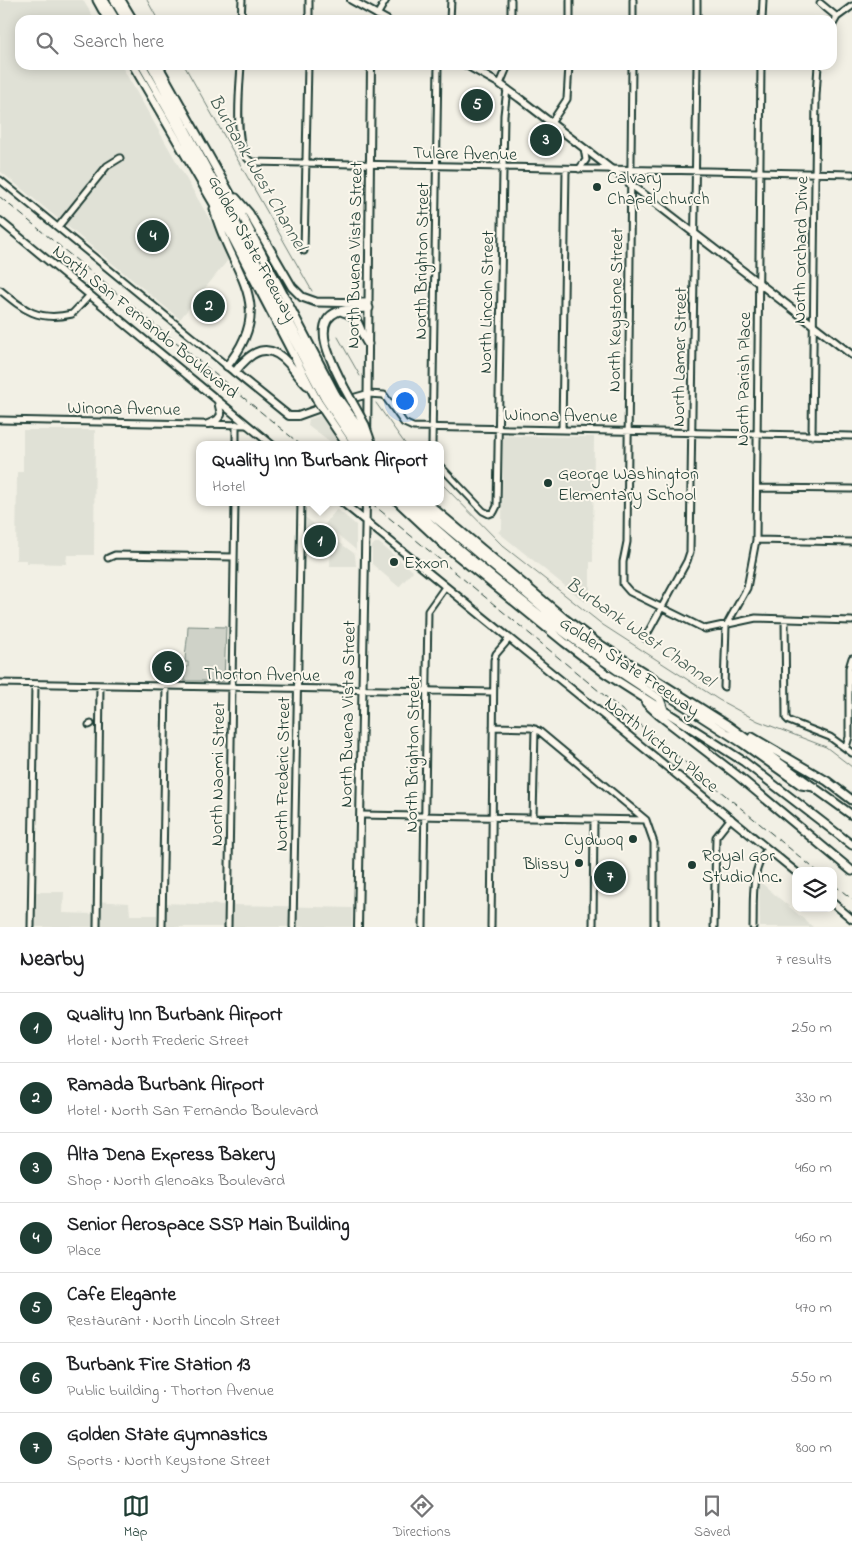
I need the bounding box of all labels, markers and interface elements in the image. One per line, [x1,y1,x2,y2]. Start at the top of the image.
search box [15,15,837,70]
icon: search [33,29,61,57]
text: Search here [73,29,164,56]
pin: 5 [461,86,493,124]
water label: Burbank West Channel [201,90,314,259]
pin: 3 [530,121,562,159]
street label: Tulare Avenue [413,141,518,169]
street label: North Buena Vista Street [341,161,371,349]
place label: Calvary Chapel church [607,166,709,213]
street label: Golden State Freeway [200,171,302,327]
street label: North Orchard Drive [788,175,816,324]
marker: Calvary Chapel church [591,181,603,193]
street label: North Brighton Street [409,182,438,340]
pin: 4 [137,217,169,255]
street label: North Keystone Street [603,228,631,392]
street label: North Lincoln Street [474,230,502,374]
street label: North San Fernando Boulevard [46,239,243,406]
pin: 2 [193,287,225,325]
street label: North Lamer Street [667,287,695,427]
street label: North Parish Place [731,311,759,446]
your location [392,388,418,414]
street label: Winona Avenue [67,396,182,424]
street label: Winona Avenue [504,403,619,431]
popup [196,441,444,506]
text: Quality Inn Burbank Airport [212,448,428,475]
place label: George Washington Elementary School [558,462,699,509]
text: Hotel [212,475,245,499]
marker: George Washington Elementary School [542,477,554,489]
pin: 1 [304,522,336,560]
place label: Exxon [404,551,449,577]
marker: Exxon [388,556,400,568]
water label: Burbank West Channel [560,571,722,696]
street label: Golden State Freeway [554,611,704,724]
street label: North Buena Vista Street [334,620,364,808]
pin: 6 [152,648,184,686]
street label: Thorton Avenue [204,662,321,690]
street label: North Brighton Street [400,675,429,833]
street label: North Victory Place [598,691,724,800]
street label: North Frederic Street [270,696,298,852]
street label: North Naomi Street [205,702,233,847]
place label: Cydwoq [564,828,624,854]
marker: Cydwoq [627,833,639,845]
place label: Royal Gor Studio Inc. [702,844,782,891]
place label: Blissy [522,852,569,878]
marker: Blissy [573,857,585,869]
pin: 7 [594,858,626,896]
marker: Royal Gor Studio Inc. [686,859,698,871]
map controls [792,867,837,912]
button: layers [792,867,837,912]
text: Nearby [20,945,84,975]
text: 7 results [776,948,832,972]
text: Quality Inn Burbank Airport [67,1002,282,1029]
text: 1 [33,1016,39,1040]
text: 250 m [792,1016,832,1040]
text: Hotel · North Frederic Street [67,1029,249,1053]
text: Ramada Burbank Airport [67,1072,264,1099]
text: 2 [32,1086,40,1110]
text: 330 m [795,1086,832,1110]
text: Hotel · North San Fernando Boulevard [67,1099,318,1123]
text: Alta Dena Express Bakery [67,1142,275,1169]
text: 3 [33,1156,39,1180]
text: 460 m [795,1156,832,1180]
text: Shop · North Glenoaks Boulevard [67,1169,285,1193]
text: Senior Aerospace SSP Main Building [67,1212,350,1239]
text: 4 [33,1226,39,1250]
text: 460 m [795,1226,832,1250]
text: Place [67,1239,101,1263]
text: Cafe Elegante [67,1282,176,1309]
text: 5 [31,1296,41,1320]
text: 470 m [795,1296,832,1320]
text: Restaurant · North Lincoln Street [67,1309,280,1333]
text: Burbank Fire Station 13 [67,1352,251,1379]
text: 6 [32,1366,40,1390]
text: 550 m [790,1366,832,1390]
text: Public building · Thorton Avenue [67,1379,274,1403]
text: Golden State Gymnastics [67,1422,268,1449]
text: 7 [33,1436,39,1460]
text: 800 m [796,1436,832,1460]
text: Sports · North Keystone Street [67,1449,270,1473]
tab: Map [122,1492,150,1543]
tab: Directions [393,1492,451,1543]
tab: Saved [694,1492,730,1543]

